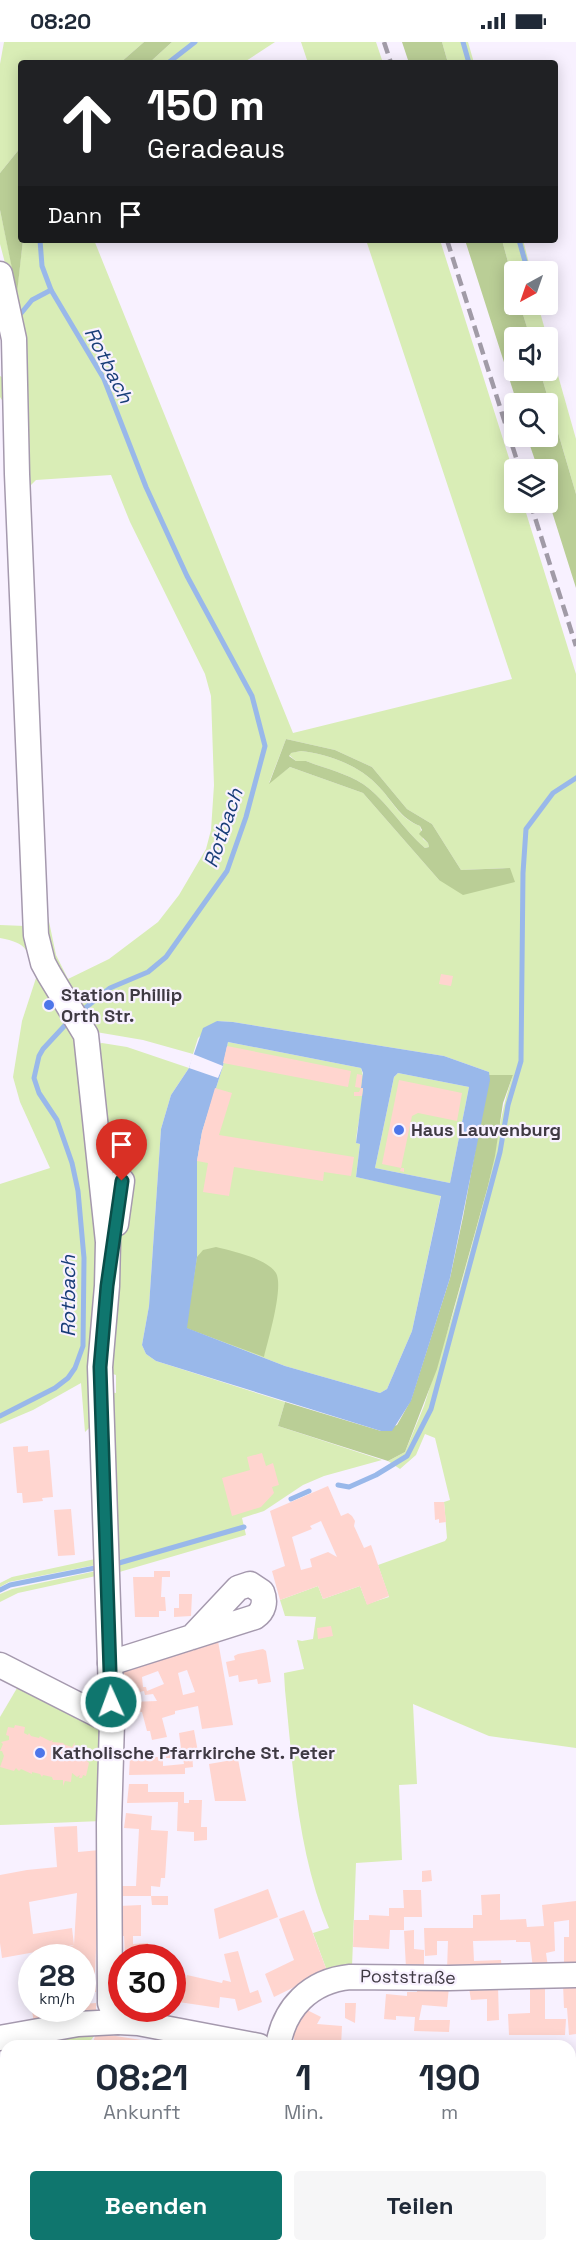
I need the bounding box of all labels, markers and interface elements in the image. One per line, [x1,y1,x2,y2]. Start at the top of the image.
text: 08:20 [30,7,91,35]
text: 150 m [147,79,265,132]
icon: ahead [48,84,126,162]
text: Geradeaus [147,131,285,166]
icon: arrive [114,198,147,231]
text: Dann [48,201,102,229]
north arrow [504,261,558,315]
map controls [504,261,558,513]
water label: Rotbach [79,323,140,408]
button: sound [504,327,558,381]
button: search [504,393,558,447]
button: layers [504,459,558,513]
water label: Rotbach [197,784,249,871]
place label: Station Phillip Orth Str. [61,983,182,1027]
marker: Station Phillip Orth Str. [42,998,56,1012]
place label: Haus Lauvenburg [411,1118,561,1141]
pin [96,1119,147,1181]
marker: Haus Lauvenburg [392,1123,406,1137]
icon: arrive [105,1128,138,1161]
water label: Rotbach [55,1254,81,1337]
position arrow [79,1670,143,1734]
place label: Katholische Pfarrkirche St. Peter [52,1741,335,1764]
marker: Katholische Pfarrkirche St. Peter [33,1746,47,1760]
speed limit sign: 30 [108,1944,186,2022]
text: 28 [39,1956,75,1995]
street label: Poststraße [360,1964,456,1989]
text: km/h [39,1989,75,2008]
text: 08:21 [95,2055,189,2101]
text: 1 [296,2055,312,2101]
text: 190 [419,2055,481,2101]
text: Ankunft [103,2099,181,2125]
text: Min. [284,2099,323,2125]
text: m [441,2099,458,2125]
button: Beenden [30,2171,282,2240]
button: Teilen [294,2171,546,2240]

